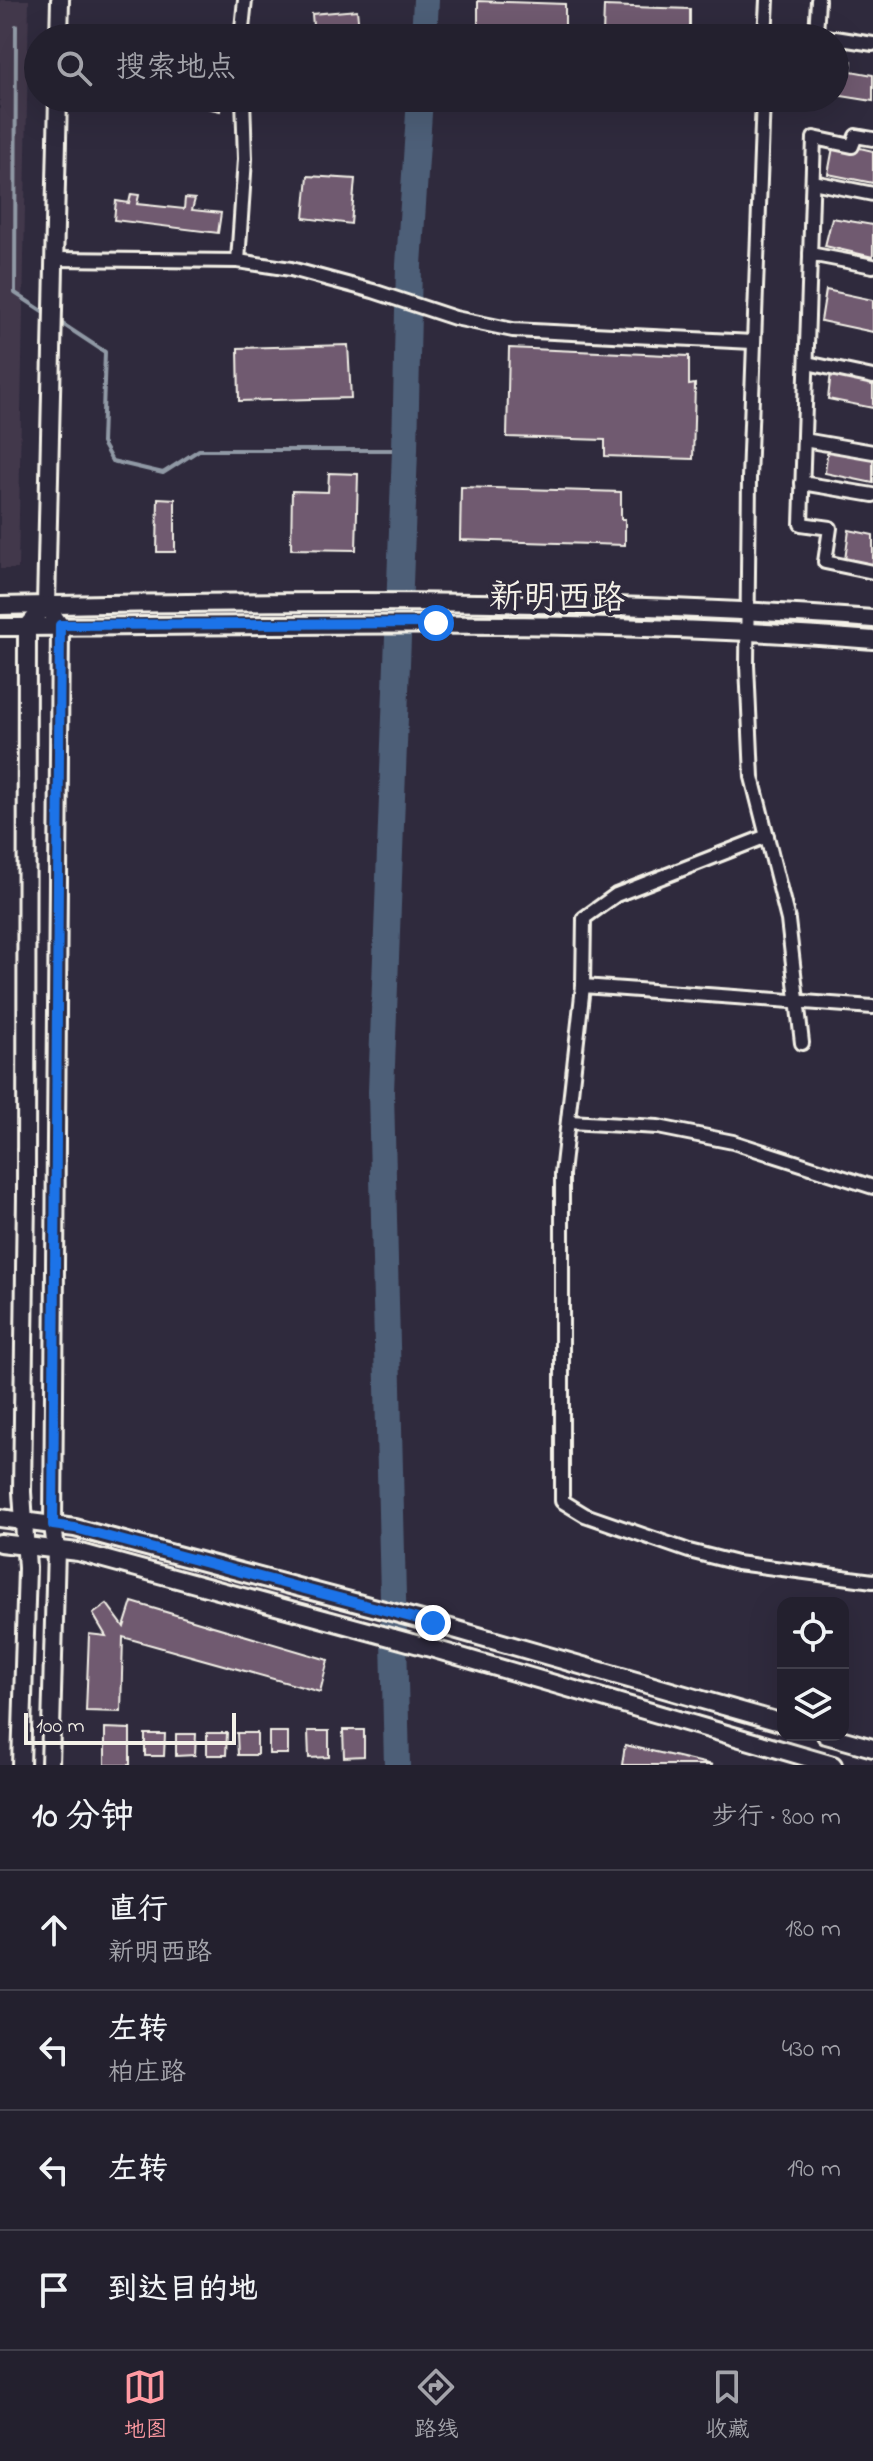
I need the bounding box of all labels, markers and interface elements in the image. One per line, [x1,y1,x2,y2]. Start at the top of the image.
search box [24,24,849,112]
icon: search [52,46,96,90]
text: 搜索地点 [116,47,236,91]
street label: 新明西路 [489,574,625,626]
route start [418,605,454,641]
map controls [777,1597,849,1741]
button: locate [777,1597,849,1669]
route end [415,1605,451,1641]
button: layers [777,1669,849,1741]
scale bar [24,1709,236,1745]
text: 100 m [36,1711,85,1743]
text: 10 分钟 [32,1793,134,1843]
text: 步行 · 800 m [712,1799,841,1837]
text: 直行 [108,1889,168,1933]
icon: ahead [32,1908,76,1952]
text: 180 m [785,1911,841,1949]
text: 新明西路 [108,1935,212,1973]
text: 左转 [108,2009,168,2053]
icon: left [32,2028,76,2072]
text: 430 m [782,2031,841,2069]
text: 柏庄路 [108,2055,186,2093]
icon: left [32,2148,76,2192]
text: 左转 [108,2149,168,2193]
text: 190 m [787,2151,841,2189]
icon: arrive [32,2268,76,2312]
text: 到达目的地 [108,2269,258,2313]
tab: 地图 [123,2365,168,2447]
tab: 路线 [414,2365,459,2447]
tab: 收藏 [705,2365,750,2447]

